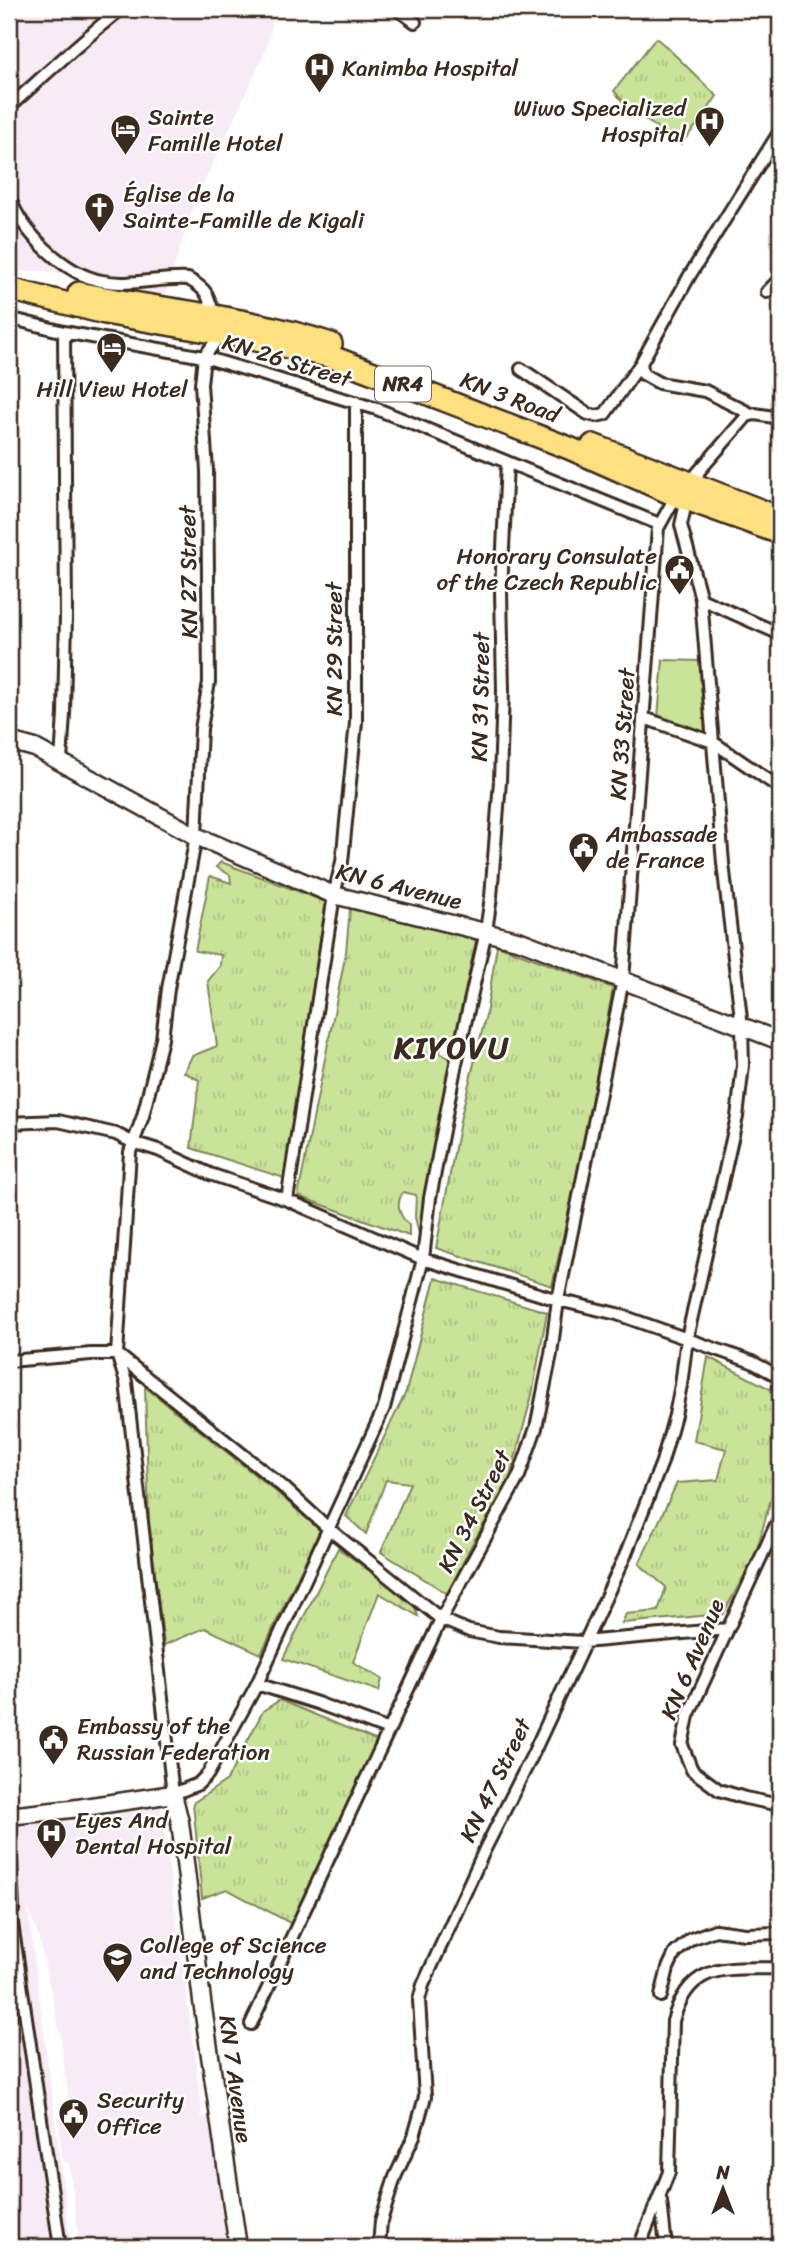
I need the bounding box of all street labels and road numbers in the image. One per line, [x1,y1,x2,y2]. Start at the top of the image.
street label: KN 26 Street [217,321,358,400]
street label: KN 3 Road [454,360,567,436]
road number: NR4 [375,366,431,402]
street label: KN 27 Street [167,503,210,639]
street label: KN 29 Street [314,580,355,716]
street label: KN 31 Street [459,630,502,762]
street label: KN 33 Street [597,665,648,801]
street label: KN 6 Avenue [332,851,466,922]
street label: KN 34 Street [426,1441,524,1580]
street label: KN 6 Avenue [648,1592,736,1726]
street label: KN 47 Street [448,1709,544,1850]
street label: KN 7 Avenue [206,2013,265,2146]

